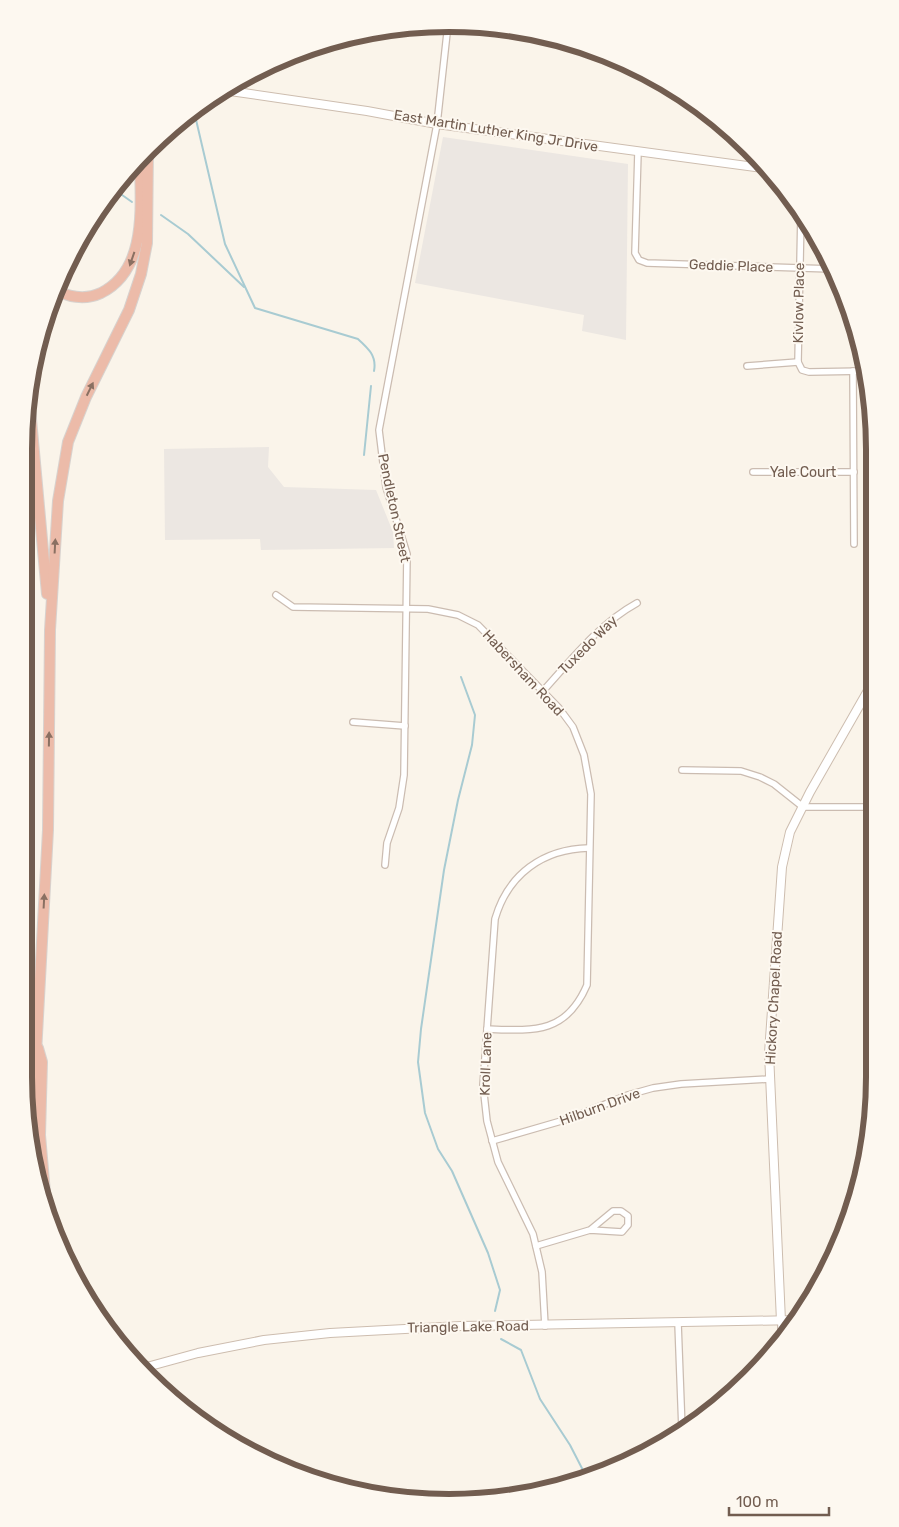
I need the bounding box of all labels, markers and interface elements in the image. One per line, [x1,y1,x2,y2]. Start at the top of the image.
street label: East Martin Luther King Jr Drive [393,106,600,156]
one-way arrow [127,252,135,267]
street label: Geddie Place [689,256,774,276]
street label: Kivlow Place [790,262,808,344]
one-way arrow [86,382,94,396]
street label: Pendleton Street [374,452,414,564]
street label: Yale Court [770,464,837,481]
one-way arrow [52,538,60,554]
street label: Tuxedo Way [555,612,621,678]
street label: Habersham Road [479,626,567,720]
one-way arrow [45,731,53,747]
one-way arrow [40,893,48,909]
street label: Hickory Chapel Road [762,931,786,1065]
street label: Kroll Lane [476,1032,496,1096]
street label: Hilburn Drive [557,1085,643,1129]
street label: Triangle Lake Road [407,1317,529,1337]
scale bar [729,1484,829,1516]
text: 100 m [736,1493,778,1511]

